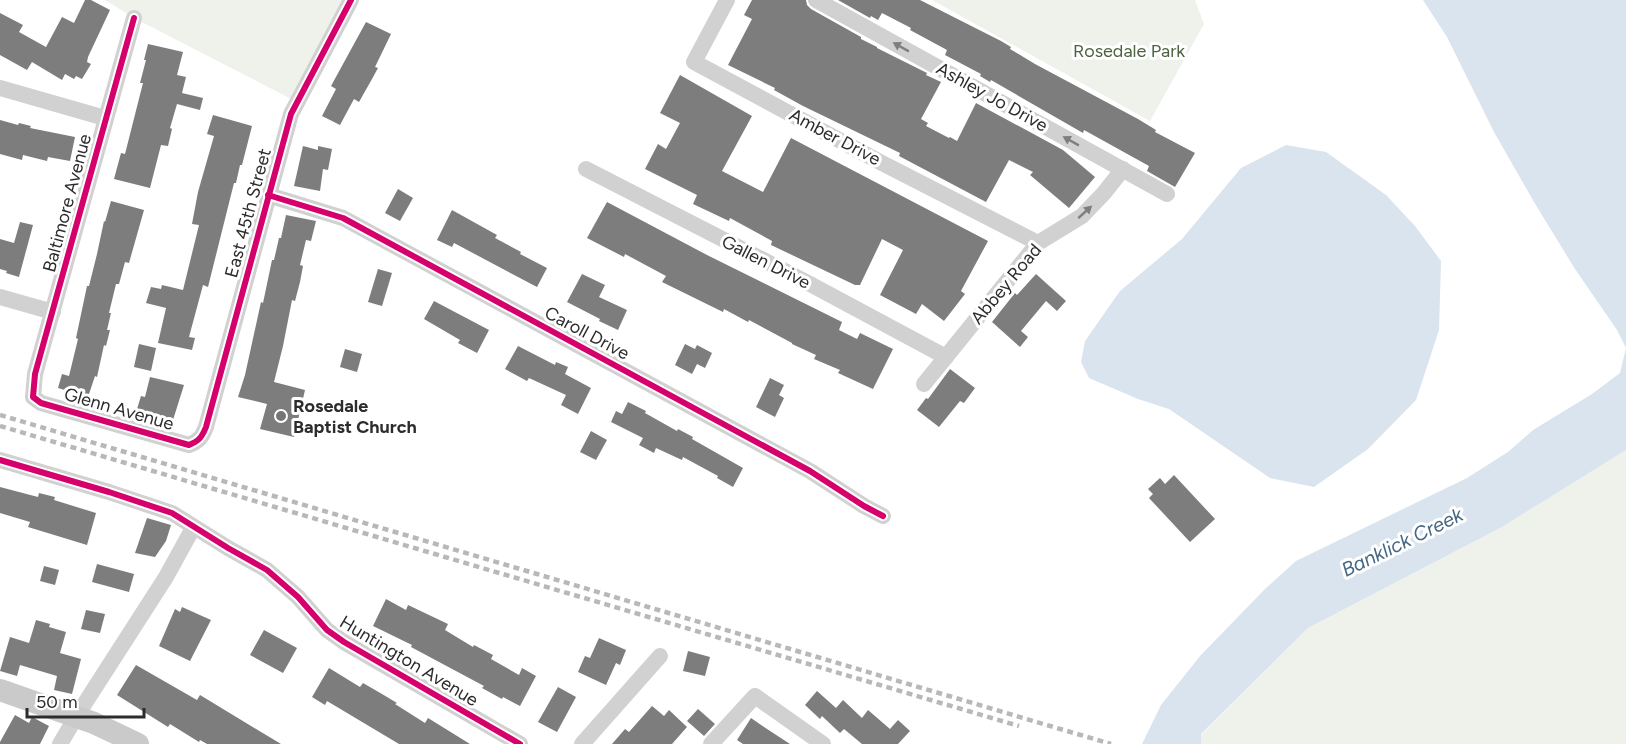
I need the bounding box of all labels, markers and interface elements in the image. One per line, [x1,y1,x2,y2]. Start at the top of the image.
park label: Rosedale Park [1073,40,1185,62]
one-way arrow [892,42,909,52]
street label: Ashley Jo Drive [933,57,1052,137]
street label: Amber Drive [786,104,884,170]
street label: Baltimore Avenue [38,131,96,274]
one-way arrow [1063,136,1080,146]
street label: East 45th Street [220,146,276,280]
one-way arrow [1077,206,1092,219]
street label: Gallen Drive [718,230,814,294]
street label: Abbey Road [966,239,1046,329]
street label: Caroll Drive [541,302,633,365]
street label: Glenn Avenue [62,383,176,435]
place label: Rosedale Baptist Church [293,395,417,438]
marker: Rosedale Baptist Church [274,409,288,423]
water label: Banklick Creek [1337,502,1468,582]
street label: Huntington Avenue [336,611,482,711]
scale bar [27,681,144,719]
text: 50 m [36,691,78,713]

